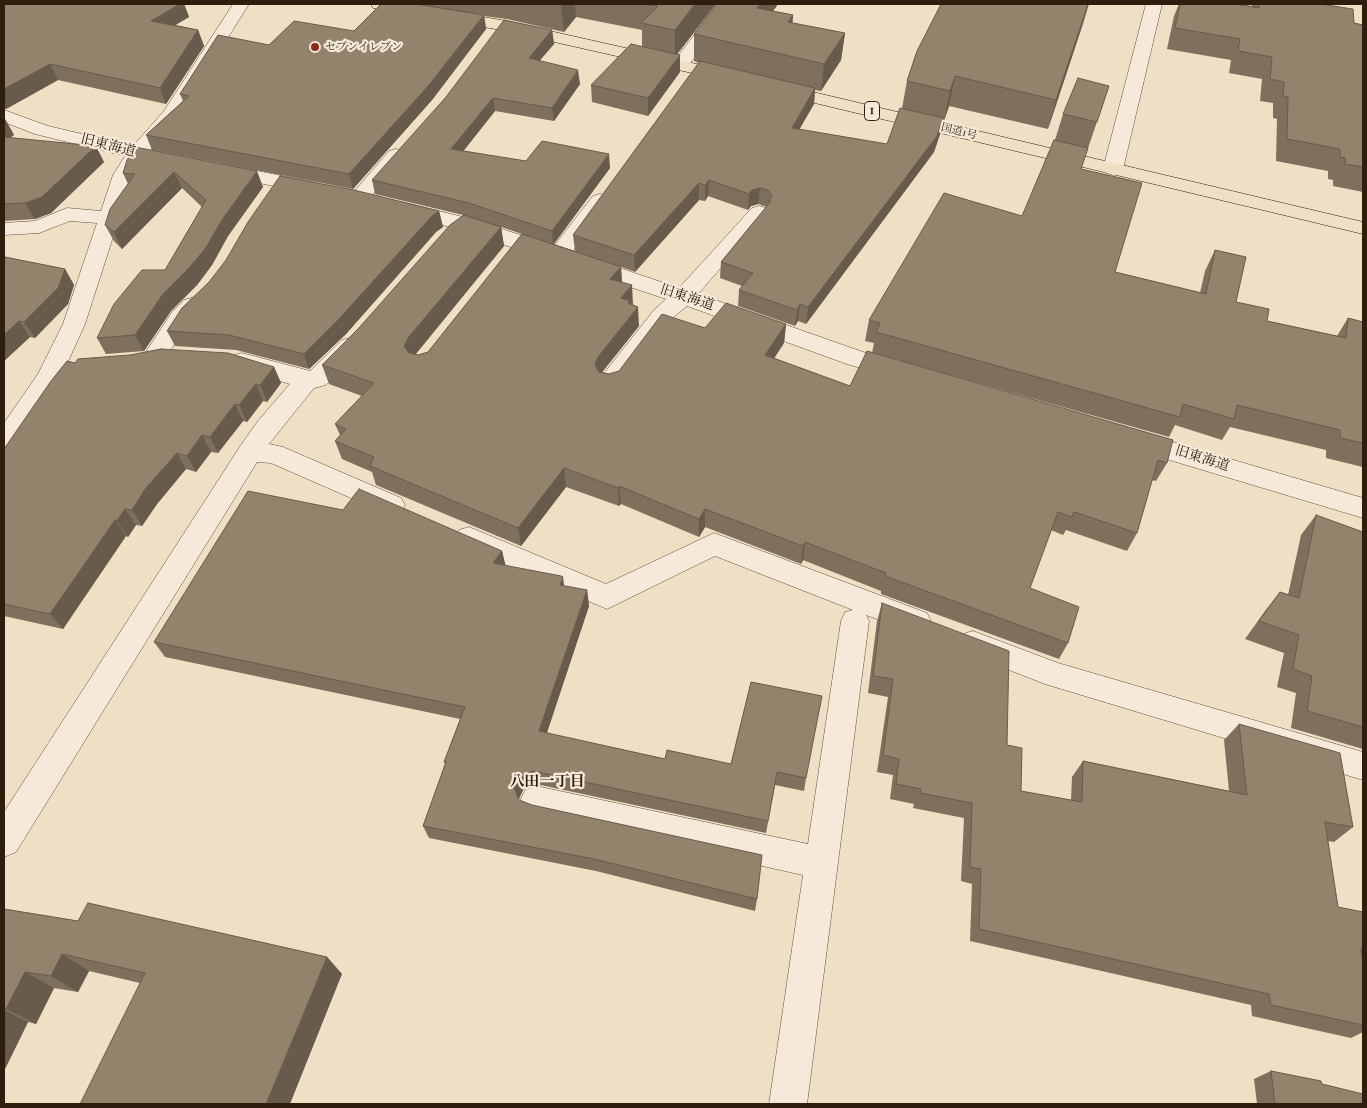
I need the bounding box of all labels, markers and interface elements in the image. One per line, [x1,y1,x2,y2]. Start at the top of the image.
place label: セブンイレブン [325,40,402,54]
marker: セブンイレブン [309,41,321,53]
road number: 1 [864,102,880,120]
street label: 国道1号 [939,121,979,143]
street label: 旧東海道 [79,131,137,161]
street label: 旧東海道 [658,281,716,315]
street label: 旧東海道 [1173,443,1231,475]
district label: 八田一丁目 [510,773,584,791]

